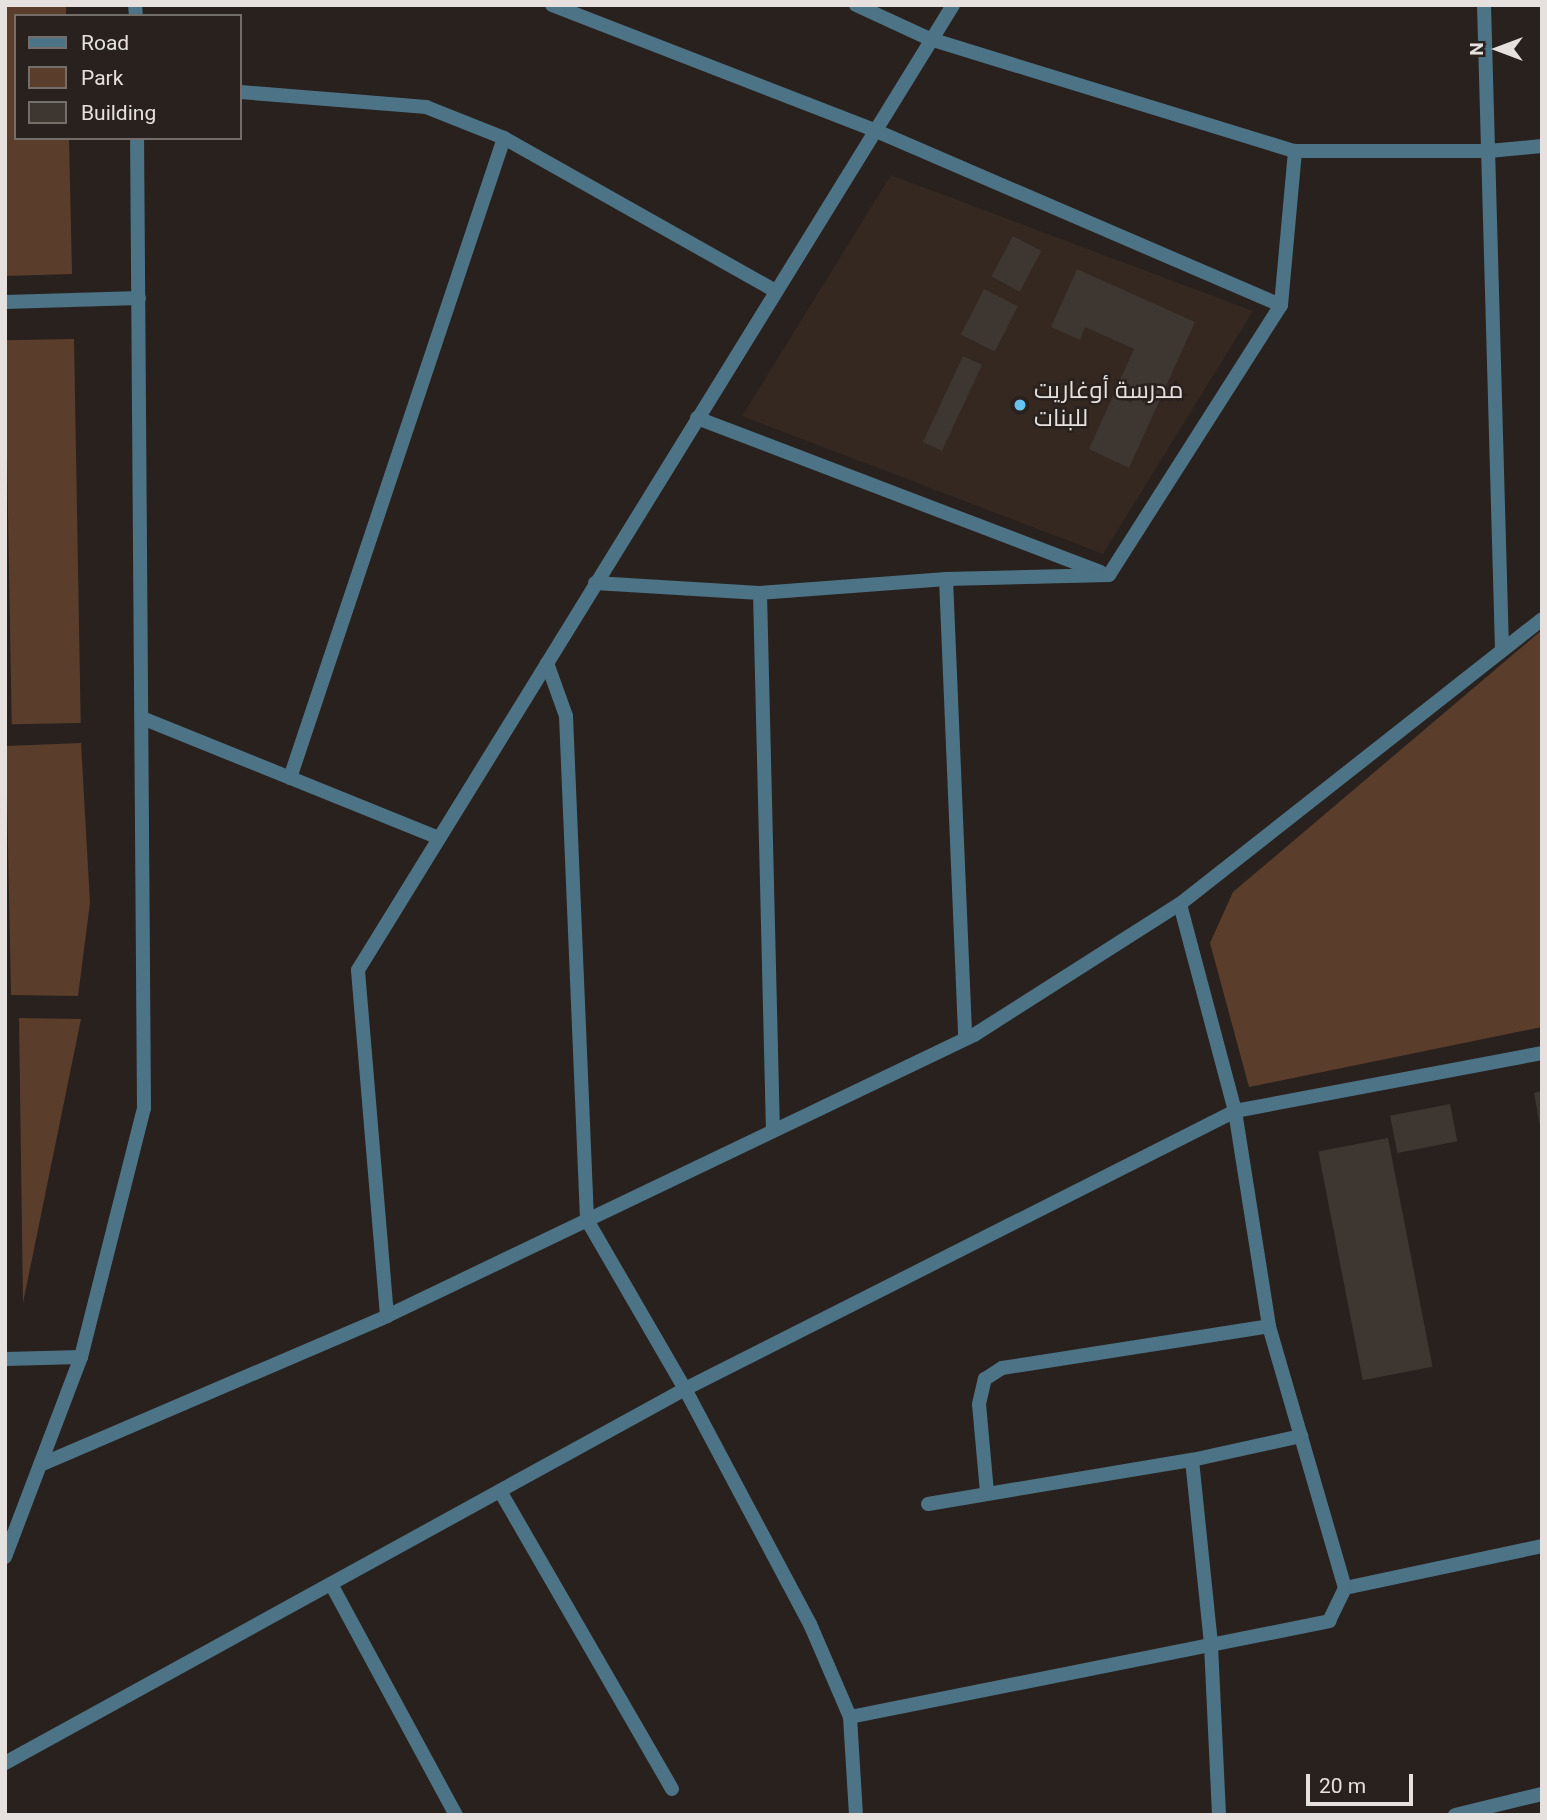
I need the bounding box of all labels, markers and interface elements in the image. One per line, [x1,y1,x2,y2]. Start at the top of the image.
legend [14,14,242,140]
north arrow [1463,14,1533,84]
text: Road [81,31,129,55]
text: N [1465,42,1488,56]
text: Park [81,66,123,90]
text: Building [81,101,156,125]
place label: مدرسة أوغاريت للبنات [1034,377,1183,433]
marker: مدرسة أوغاريت للبنات [1012,397,1028,413]
scale bar [1309,1760,1416,1804]
text: 20 m [1319,1774,1366,1798]

